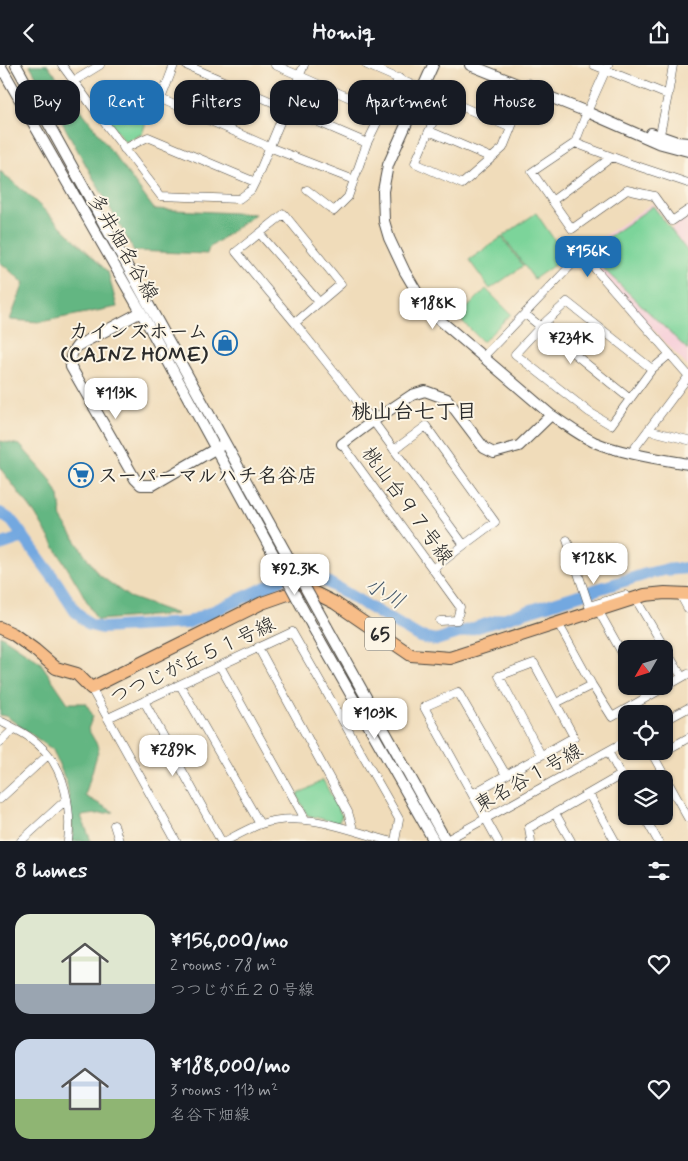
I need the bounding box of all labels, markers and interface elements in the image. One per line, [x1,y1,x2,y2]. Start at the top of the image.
icon: back [15,19,43,47]
text: Homiq [312,19,376,47]
icon: share [645,19,673,47]
chip: Buy [15,80,80,125]
chip: Rent [90,80,164,125]
chip: Filters [174,80,260,125]
chip: New [270,80,338,125]
chip: Apartment [348,80,466,125]
chip: House [476,80,554,125]
street label: 多井畑名谷線 [81,189,164,306]
pin: ¥156K [553,235,623,278]
text: ¥156K [566,241,610,262]
pin: ¥188K [398,287,468,330]
text: ¥188K [410,293,456,314]
place label: カインズホーム (CAINZ HOME) [60,319,209,369]
pin: ¥234K [536,323,606,365]
text: ¥234K [549,328,593,349]
shop icon: カインズホーム (CAINZ HOME) [212,330,238,356]
pin: ¥113K [81,377,151,420]
text: ¥113K [95,383,137,404]
district label: 桃山台七丁目 [351,398,477,426]
street label: 桃山台９７号線 [355,441,459,570]
supermarket icon: スーパーマルハチ名谷店 [68,462,94,488]
place label: スーパーマルハチ名谷店 [98,463,318,490]
pin: ¥128K [559,543,629,585]
text: ¥128K [572,548,616,569]
pin: ¥92.3K [254,553,336,596]
text: ¥92.3K [271,559,319,580]
water label: 小川 [359,571,410,616]
street label: つつじが丘５１号線 [105,611,280,712]
road number: 65 [365,617,395,651]
north arrow [618,640,672,695]
map controls [618,640,673,825]
pin: ¥103K [340,697,410,740]
text: ¥103K [353,703,397,724]
button: locate [618,705,673,760]
pin: ¥289K [138,735,208,777]
street label: 東名谷１号線 [470,737,588,819]
text: ¥289K [150,740,196,761]
button: layers [618,770,673,825]
text: 8 homes [15,857,87,885]
icon: filters [645,857,673,885]
text: ¥156,000/mo [170,927,288,955]
icon: home [55,934,115,994]
icon: heart [645,950,673,978]
text: 2 rooms · 78 m² [170,955,277,976]
text: つつじが丘２０号線 [170,980,314,1001]
text: ¥188,000/mo [170,1052,290,1080]
icon: home [55,1059,115,1119]
icon: heart [645,1075,673,1103]
text: 3 rooms · 113 m² [170,1080,278,1101]
text: 名谷下畑線 [170,1105,250,1126]

